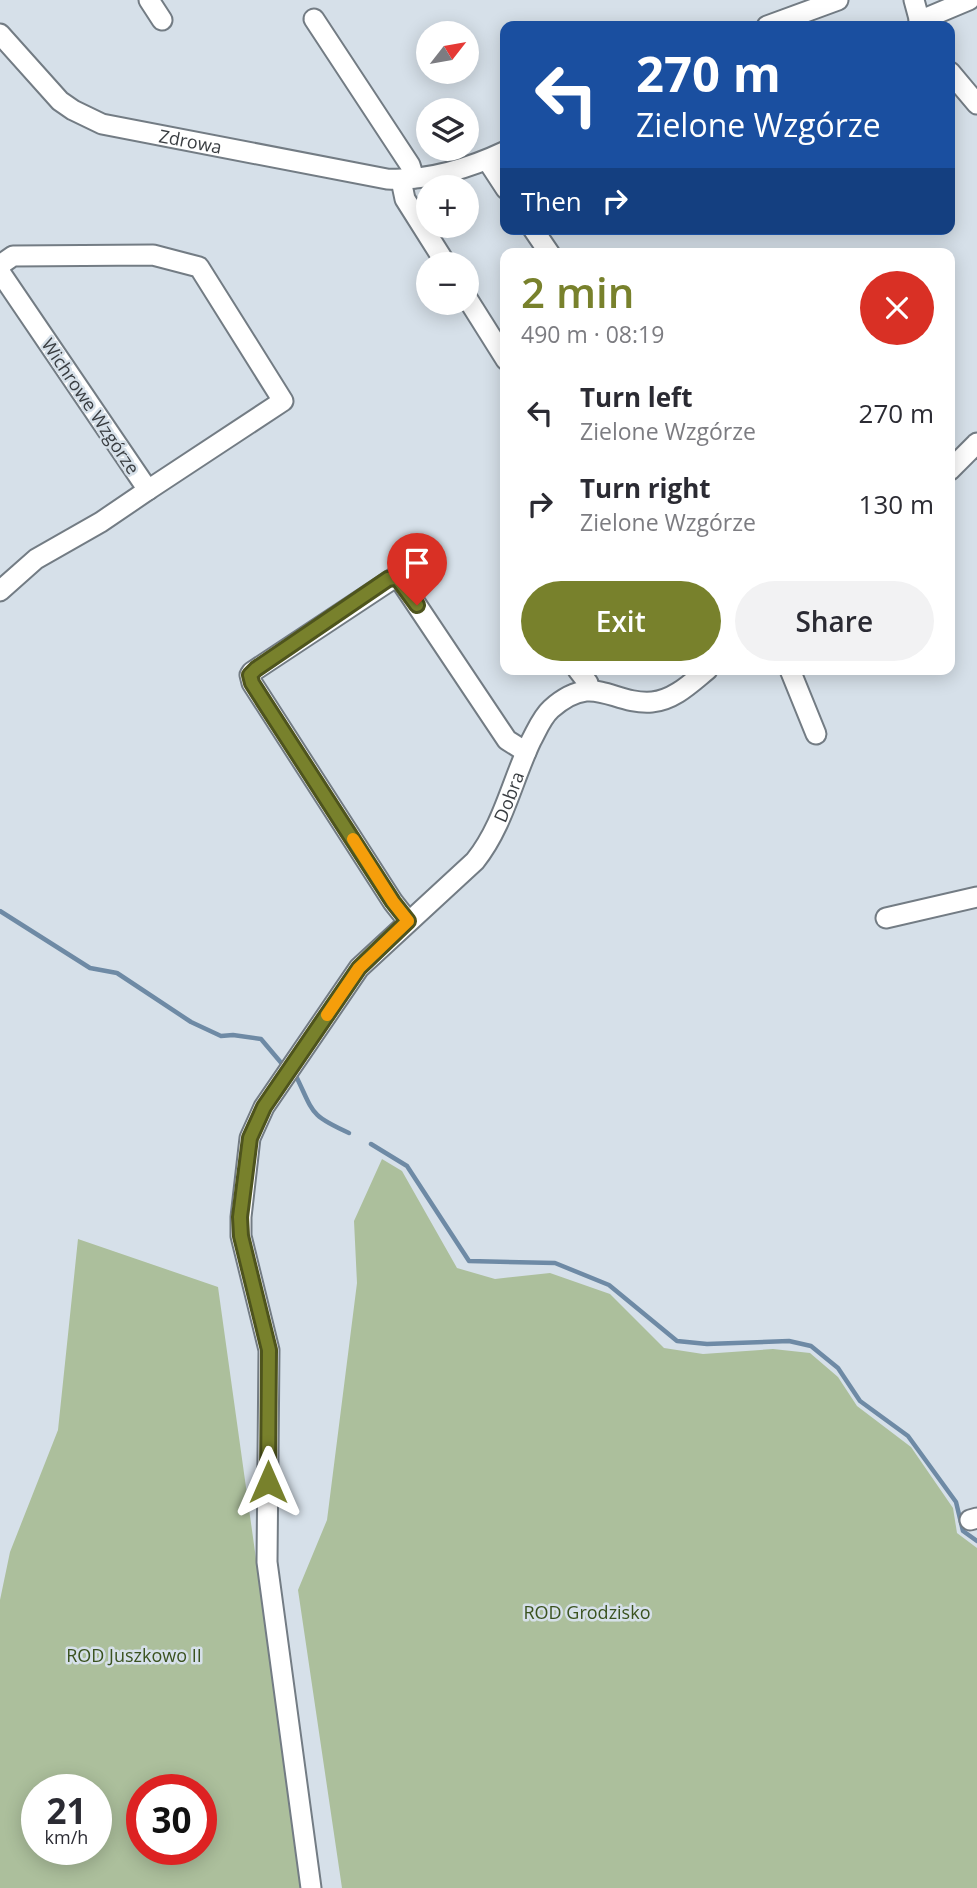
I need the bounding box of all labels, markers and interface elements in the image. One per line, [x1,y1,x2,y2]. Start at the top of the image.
north arrow [416,21,480,84]
map controls [416,21,479,315]
text: 270 m [636,40,781,106]
icon: left [521,49,612,140]
button: layers [416,98,479,161]
text: Zielone Wzgórze [636,103,881,146]
street label: Zdrowa [157,123,224,159]
button: + [416,175,479,238]
icon: right [596,182,634,220]
text: Then [521,183,582,219]
button: − [416,252,479,315]
text: 2 min [521,263,634,320]
button: close [860,271,934,345]
text: 490 m · 08:19 [521,318,664,350]
street label: Wichrowe Wzgórze [37,333,145,479]
text: Turn left [580,379,692,415]
icon: left [521,394,559,432]
text: 270 m [859,395,934,431]
text: Zielone Wzgórze [580,415,756,447]
text: Turn right [580,470,711,506]
icon: right [521,485,559,523]
text: 130 m [859,486,934,522]
text: Zielone Wzgórze [580,506,756,538]
pin [387,533,447,605]
icon: arrive [398,544,436,582]
button: Exit [521,581,721,661]
button: Share [735,581,934,661]
street label: Dobra [488,768,529,826]
position arrow [231,1445,305,1519]
park label: ROD Grodzisko [524,1600,650,1624]
park label: ROD Juszkowo II [66,1643,202,1667]
speed limit sign: 30 [126,1774,217,1865]
text: 21 [46,1787,87,1834]
text: km/h [45,1825,88,1849]

